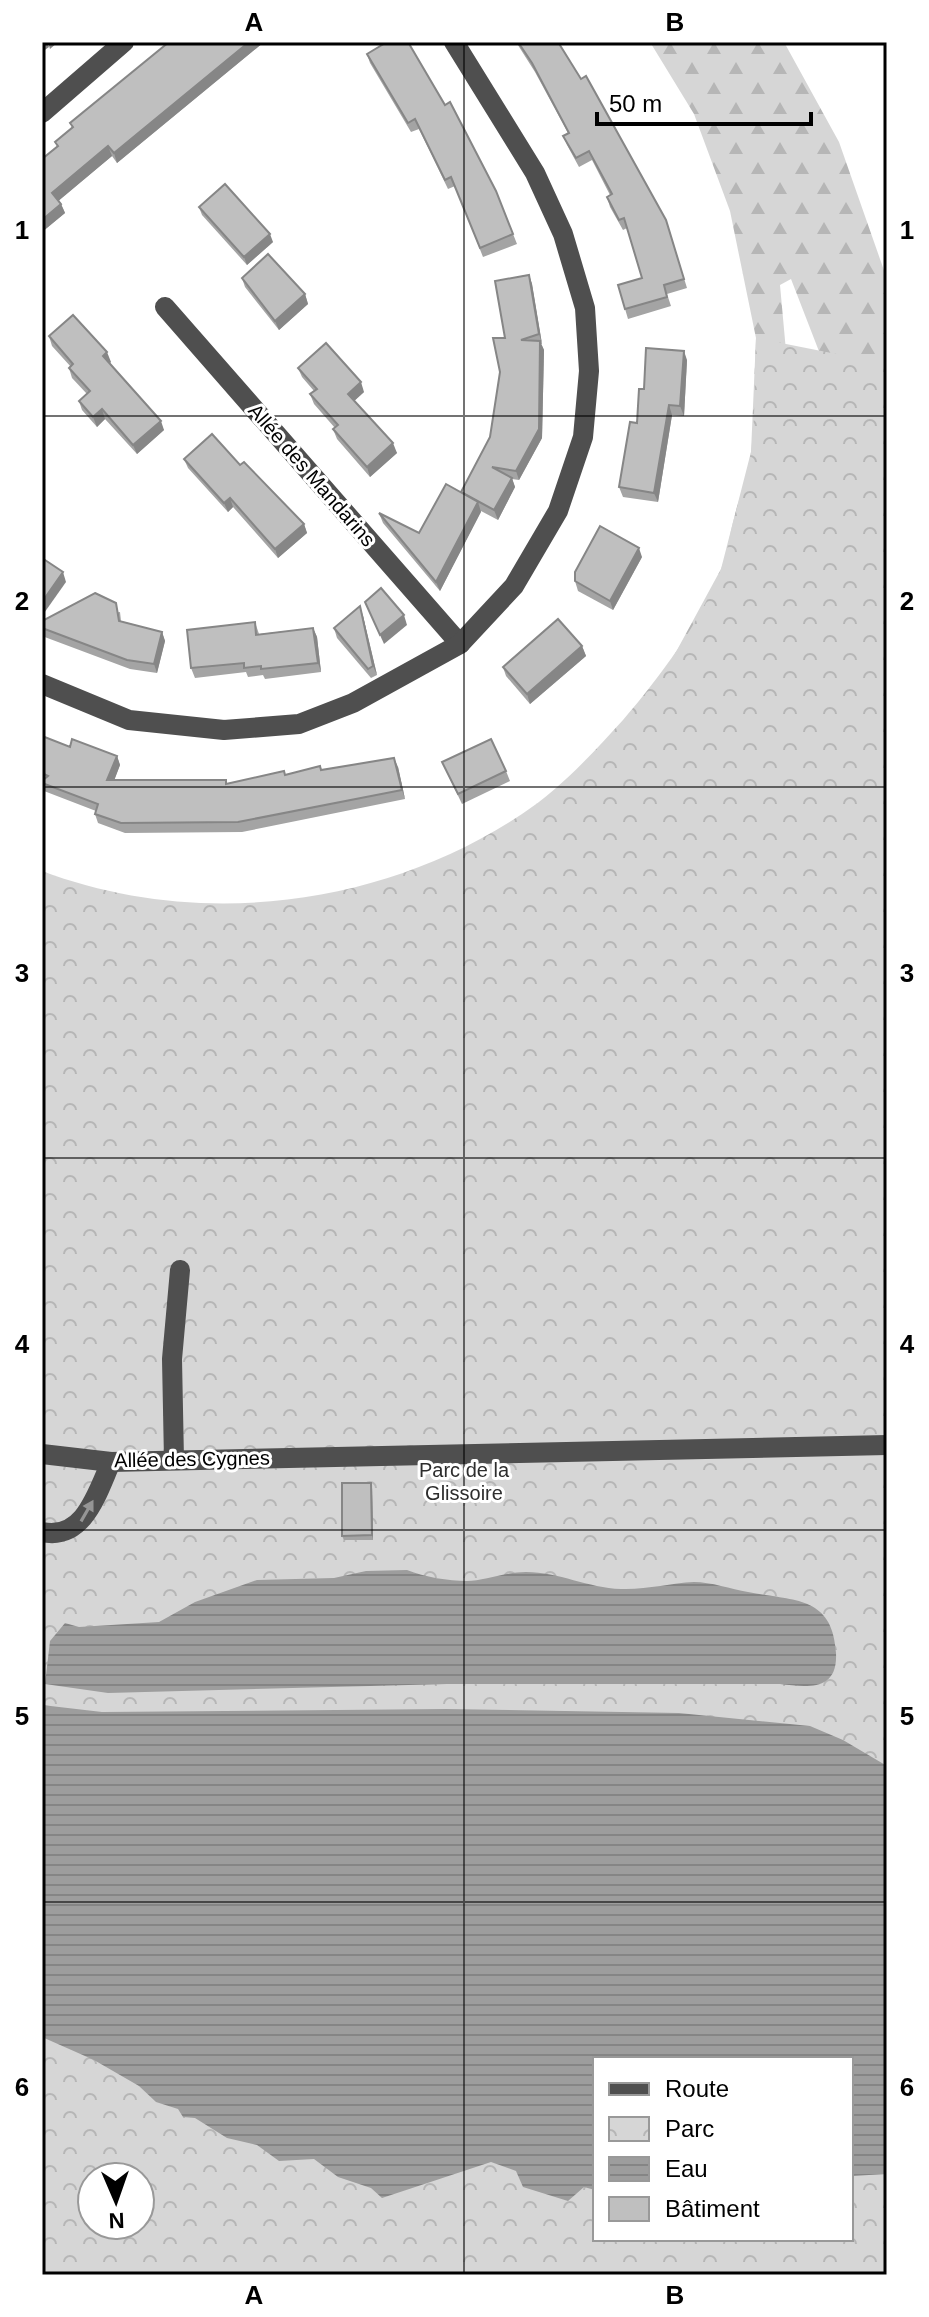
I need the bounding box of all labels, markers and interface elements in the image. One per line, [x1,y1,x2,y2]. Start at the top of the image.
text: A [245,7,264,37]
text: B [666,7,684,37]
scale bar [597,76,811,126]
text: 50 m [609,90,662,117]
text: 1 [15,215,29,245]
text: 1 [900,215,914,245]
street label: Allée des Mandarins [244,399,380,551]
text: 2 [15,586,29,616]
text: 2 [900,586,914,616]
text: 3 [15,958,29,988]
text: 3 [900,958,914,988]
text: 4 [15,1329,30,1359]
text: 4 [900,1329,915,1359]
street label: Allée des Cygnes [114,1447,270,1471]
park label: Parc de la Glissoire [419,1459,510,1504]
one-way arrow [79,1500,93,1522]
text: 5 [15,1701,29,1731]
text: 5 [900,1701,914,1731]
legend [593,2057,853,2241]
text: 6 [15,2072,29,2102]
text: 6 [900,2072,914,2102]
text: Route [665,2075,729,2102]
text: Parc [665,2115,714,2142]
text: Eau [665,2155,708,2182]
north arrow [76,2161,156,2241]
text: Bâtiment [665,2195,760,2222]
text: N [108,2208,125,2233]
text: A [245,2280,264,2310]
text: B [666,2280,684,2310]

